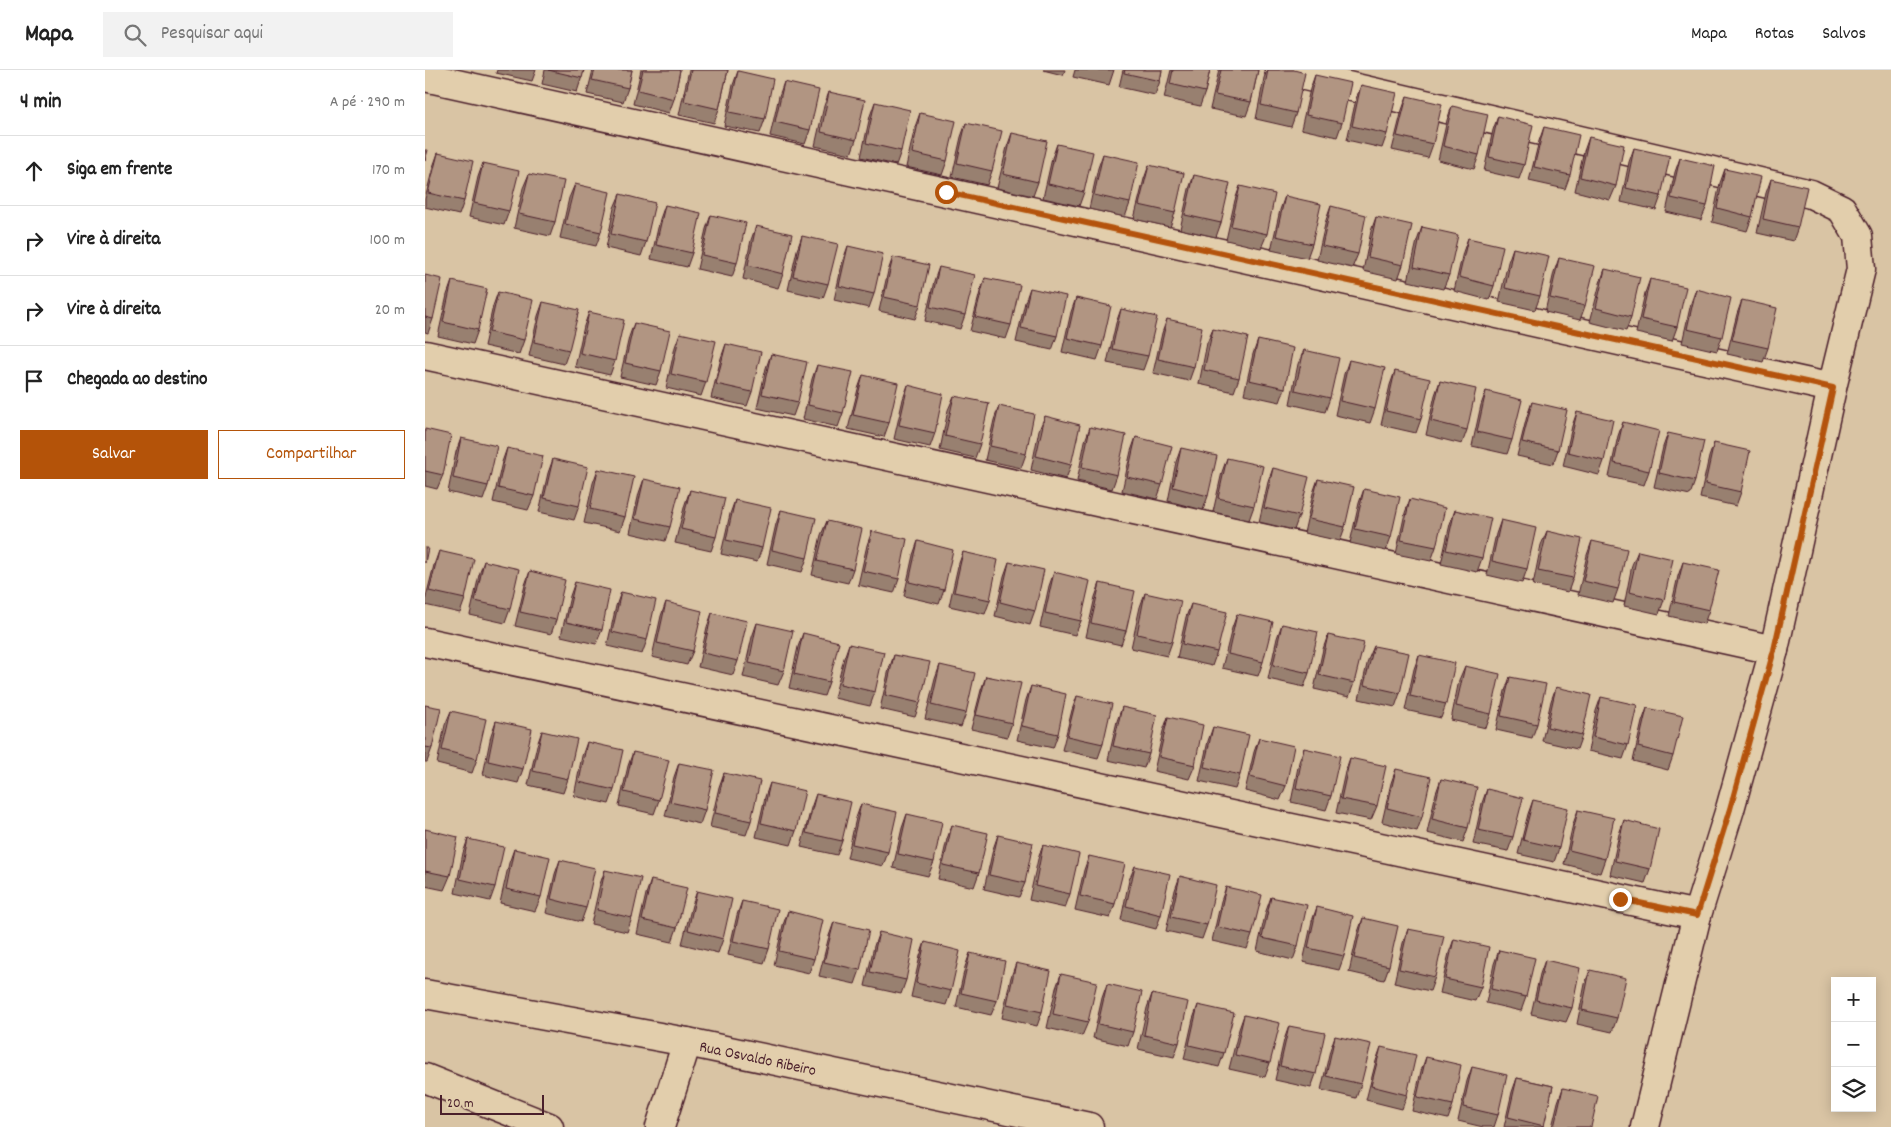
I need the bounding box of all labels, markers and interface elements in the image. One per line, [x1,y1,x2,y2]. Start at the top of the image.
search box [103,12,453,57]
text: Mapa [25,18,73,52]
icon: search [121,21,149,49]
text: Pesquisar aqui [161,21,263,48]
text: Mapa [1691,22,1727,47]
text: Rotas [1755,22,1794,47]
text: Salvos [1822,22,1866,47]
text: 4 min [20,88,62,118]
text: A pé · 290 m [330,91,405,114]
icon: ahead [20,157,48,185]
text: Siga em frente [67,157,172,184]
text: 170 m [372,159,405,182]
route start [935,181,958,204]
icon: right [20,227,48,255]
text: Vire à direita [67,227,160,254]
text: 100 m [369,229,405,252]
icon: right [20,297,48,325]
text: Vire à direita [67,297,160,324]
text: 20 m [375,299,405,322]
icon: arrive [20,367,48,395]
text: Chegada ao destino [67,367,208,394]
button: Salvar [20,430,208,479]
button: Compartilhar [218,430,405,479]
route end [1609,888,1632,911]
map controls [1831,977,1876,1112]
button: + [1831,977,1876,1022]
button: − [1831,1022,1876,1067]
street label: Rua Osvaldo Ribeiro [697,1036,818,1083]
button: layers [1831,1067,1876,1112]
scale bar [440,1092,544,1115]
text: 20 m [447,1094,474,1114]

